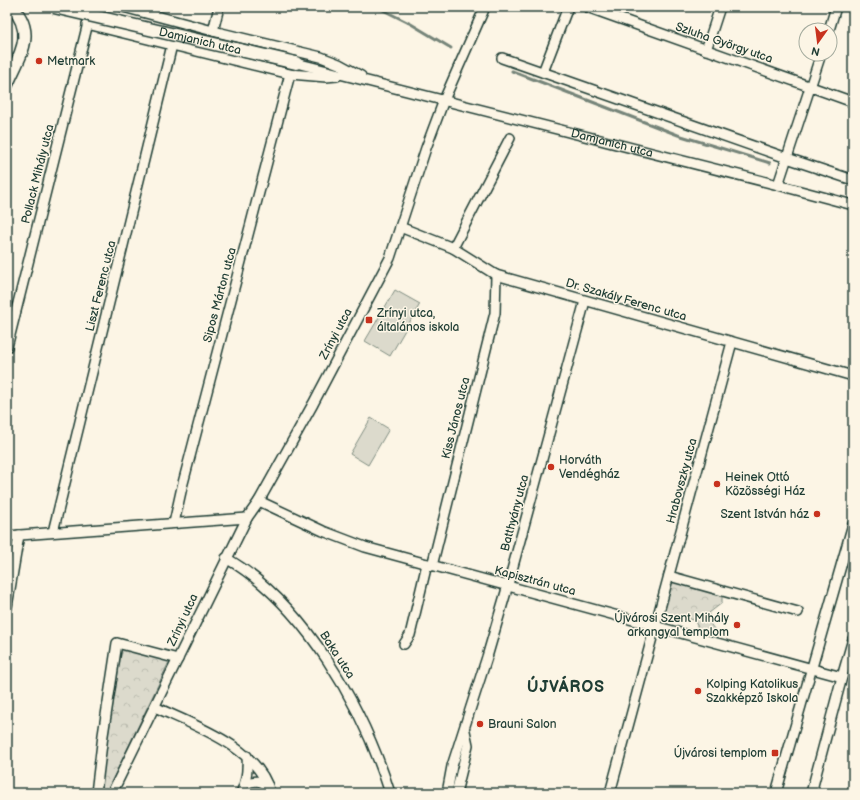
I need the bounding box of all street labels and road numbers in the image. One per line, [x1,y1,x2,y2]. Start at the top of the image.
street label: Szluha György utca [673,19,775,67]
street label: Damjanich utca [157,24,243,58]
street label: Pollack Mihály utca [18,123,58,225]
street label: Damjanich utca [569,125,655,161]
street label: Liszt Ferenc utca [82,239,120,333]
street label: Sipos Márton utca [200,246,240,344]
street label: Dr. Szakály Ferenc utca [564,276,688,325]
street label: Zrínyi utca [316,306,356,363]
street label: Kiss János utca [439,375,473,460]
street label: Hrabovszky utca [663,436,701,525]
street label: Batthyány utca [498,473,532,553]
street label: Kapisztrán utca [493,563,578,599]
street label: Zrínyi utca [164,591,202,649]
street label: Baka utca [316,628,358,682]

